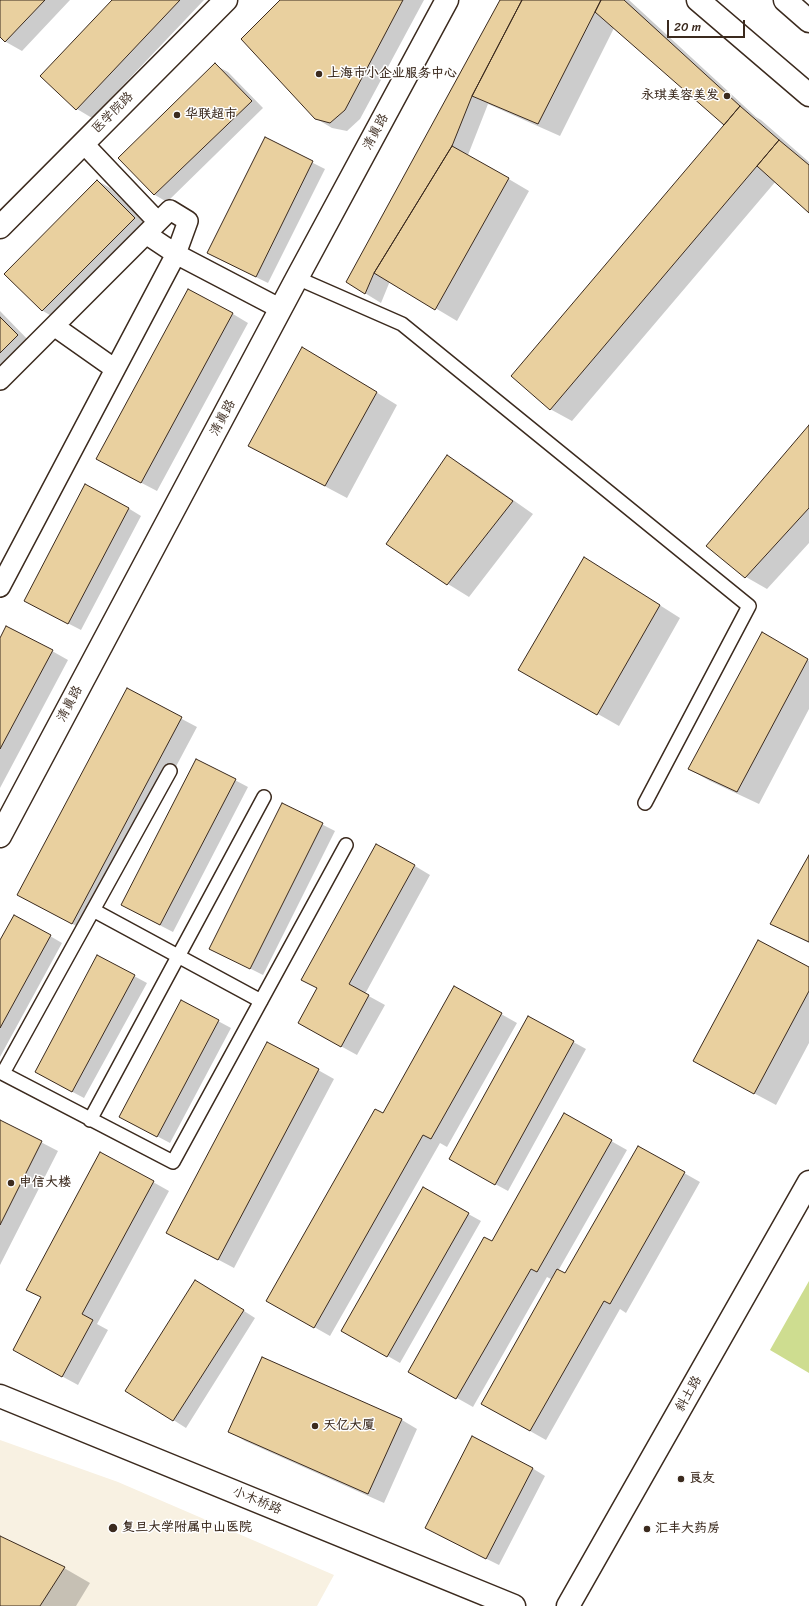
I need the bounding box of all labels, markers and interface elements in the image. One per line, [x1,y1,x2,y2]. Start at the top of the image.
scale bar [669,12,747,38]
text: 20 m [674,16,701,38]
place label: 上海市小企业服务中心 [327,66,457,82]
marker: 上海市小企业服务中心 [314,69,324,79]
place label: 永琪美容美发 [641,88,719,104]
street label: 医学院路 [89,89,137,137]
marker: 永琪美容美发 [722,91,732,101]
place label: 华联超市 [185,107,237,123]
marker: 华联超市 [172,110,182,120]
street label: 清真路 [360,111,392,153]
street label: 清真路 [207,397,239,439]
street label: 清真路 [54,683,86,725]
place label: 申信大楼 [19,1175,71,1191]
marker: 申信大楼 [6,1178,16,1188]
street label: 斜土路 [672,1373,706,1415]
place label: 天亿大厦 [323,1418,375,1434]
marker: 天亿大厦 [310,1421,320,1431]
place label: 良友 [689,1471,715,1487]
marker: 良友 [676,1474,686,1484]
street label: 小木桥路 [230,1484,284,1518]
place label: 复旦大学附属中山医院 [122,1520,252,1536]
place label: 汇丰大药房 [655,1521,720,1537]
marker: 复旦大学附属中山医院 [107,1522,119,1534]
marker: 汇丰大药房 [642,1524,652,1534]

